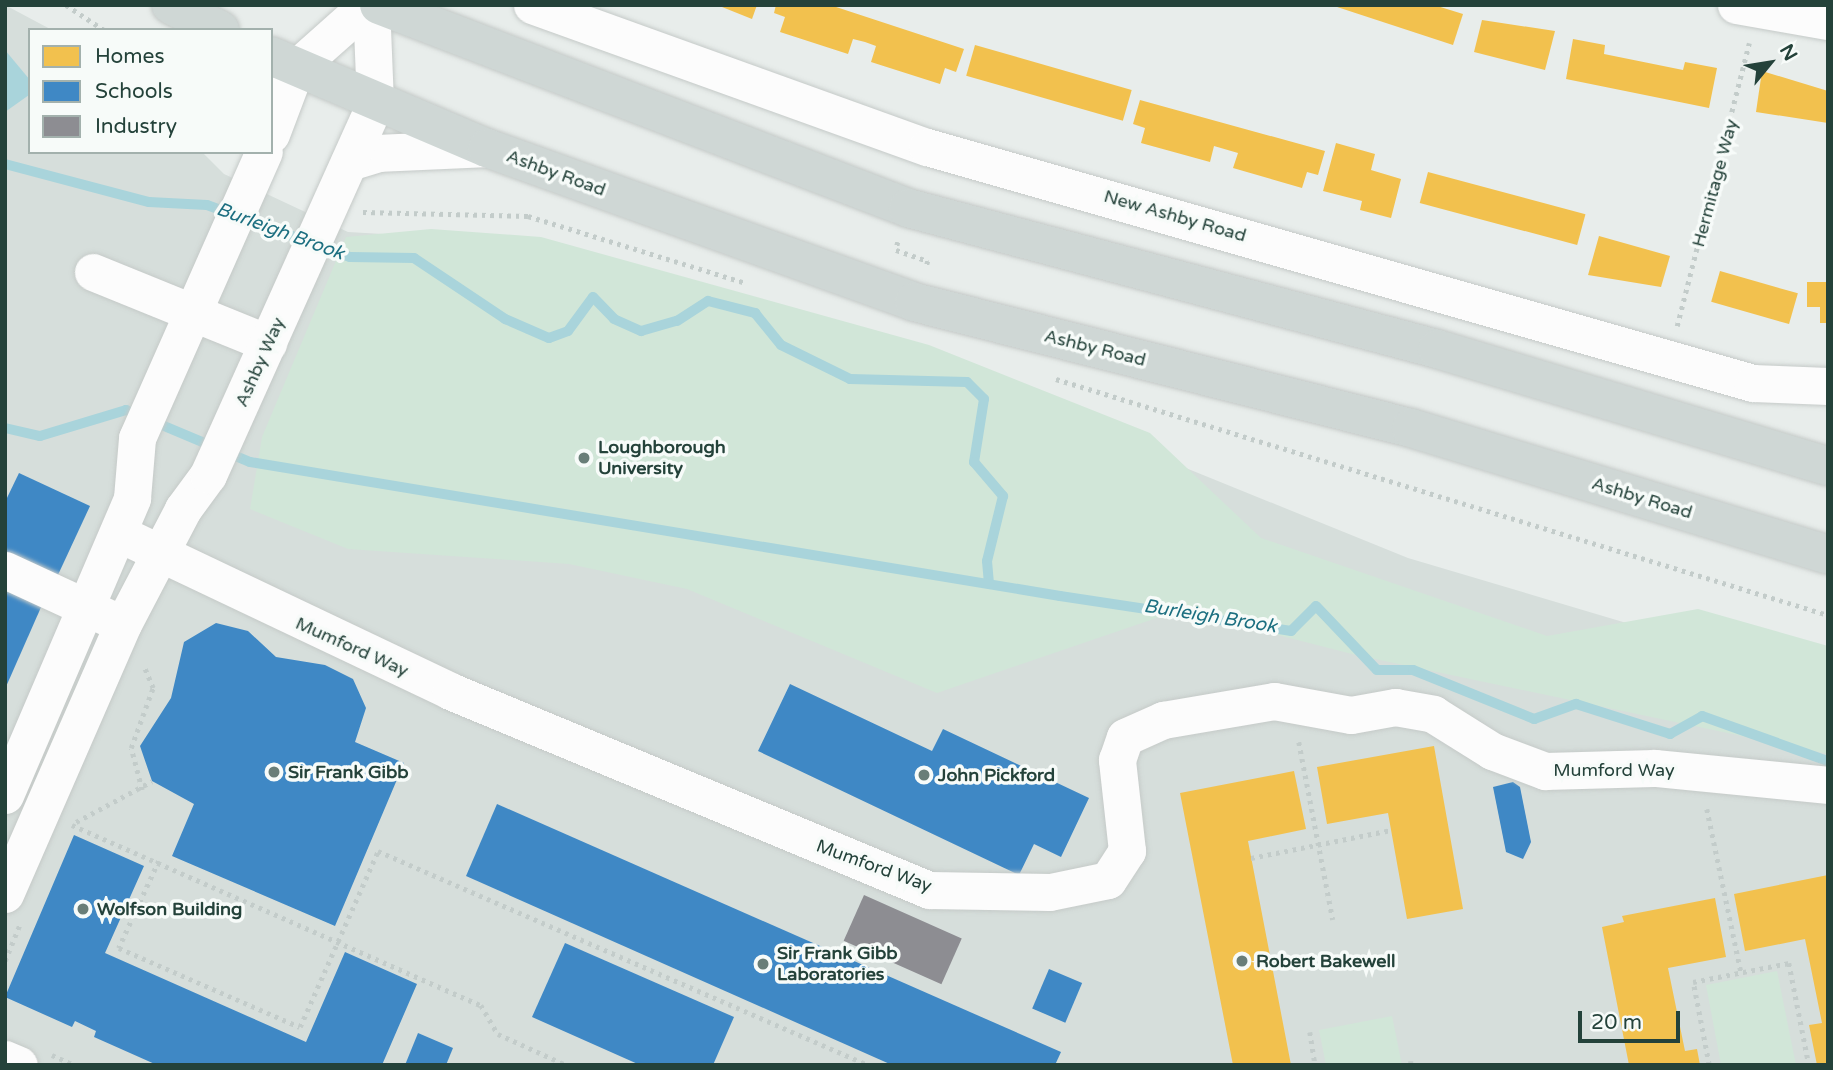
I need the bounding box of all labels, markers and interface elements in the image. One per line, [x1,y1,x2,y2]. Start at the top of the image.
legend [28,28,273,154]
north arrow [1735,28,1805,98]
text: N [1775,40,1802,65]
text: Homes [95,44,165,69]
text: Schools [95,79,173,104]
text: Industry [95,114,177,139]
street label: Hermitage Way [1688,117,1742,249]
street label: Ashby Road [504,145,608,201]
street label: New Ashby Road [1101,185,1249,247]
water label: Burleigh Brook [213,198,347,266]
street label: Ashby Way [231,314,289,410]
street label: Ashby Road [1042,325,1148,371]
place label: Loughborough University [598,437,726,480]
marker: Loughborough University [576,450,592,466]
street label: Ashby Road [1589,472,1695,524]
water label: Burleigh Brook [1142,595,1278,639]
street label: Mumford Way [292,612,412,682]
street label: Mumford Way [1553,759,1675,781]
place label: Sir Frank Gibb [288,761,409,783]
marker: Sir Frank Gibb [266,764,282,780]
place label: John Pickford [938,764,1055,786]
marker: John Pickford [916,767,932,783]
street label: Mumford Way [813,835,935,897]
place label: Wolfson Building [97,898,242,920]
marker: Wolfson Building [75,901,91,917]
place label: Sir Frank Gibb Laboratories [777,943,898,986]
place label: Robert Bakewell [1256,950,1395,972]
marker: Robert Bakewell [1234,953,1250,969]
marker: Sir Frank Gibb Laboratories [755,956,771,972]
scale bar [1581,996,1682,1040]
text: 20 m [1591,1010,1642,1035]

